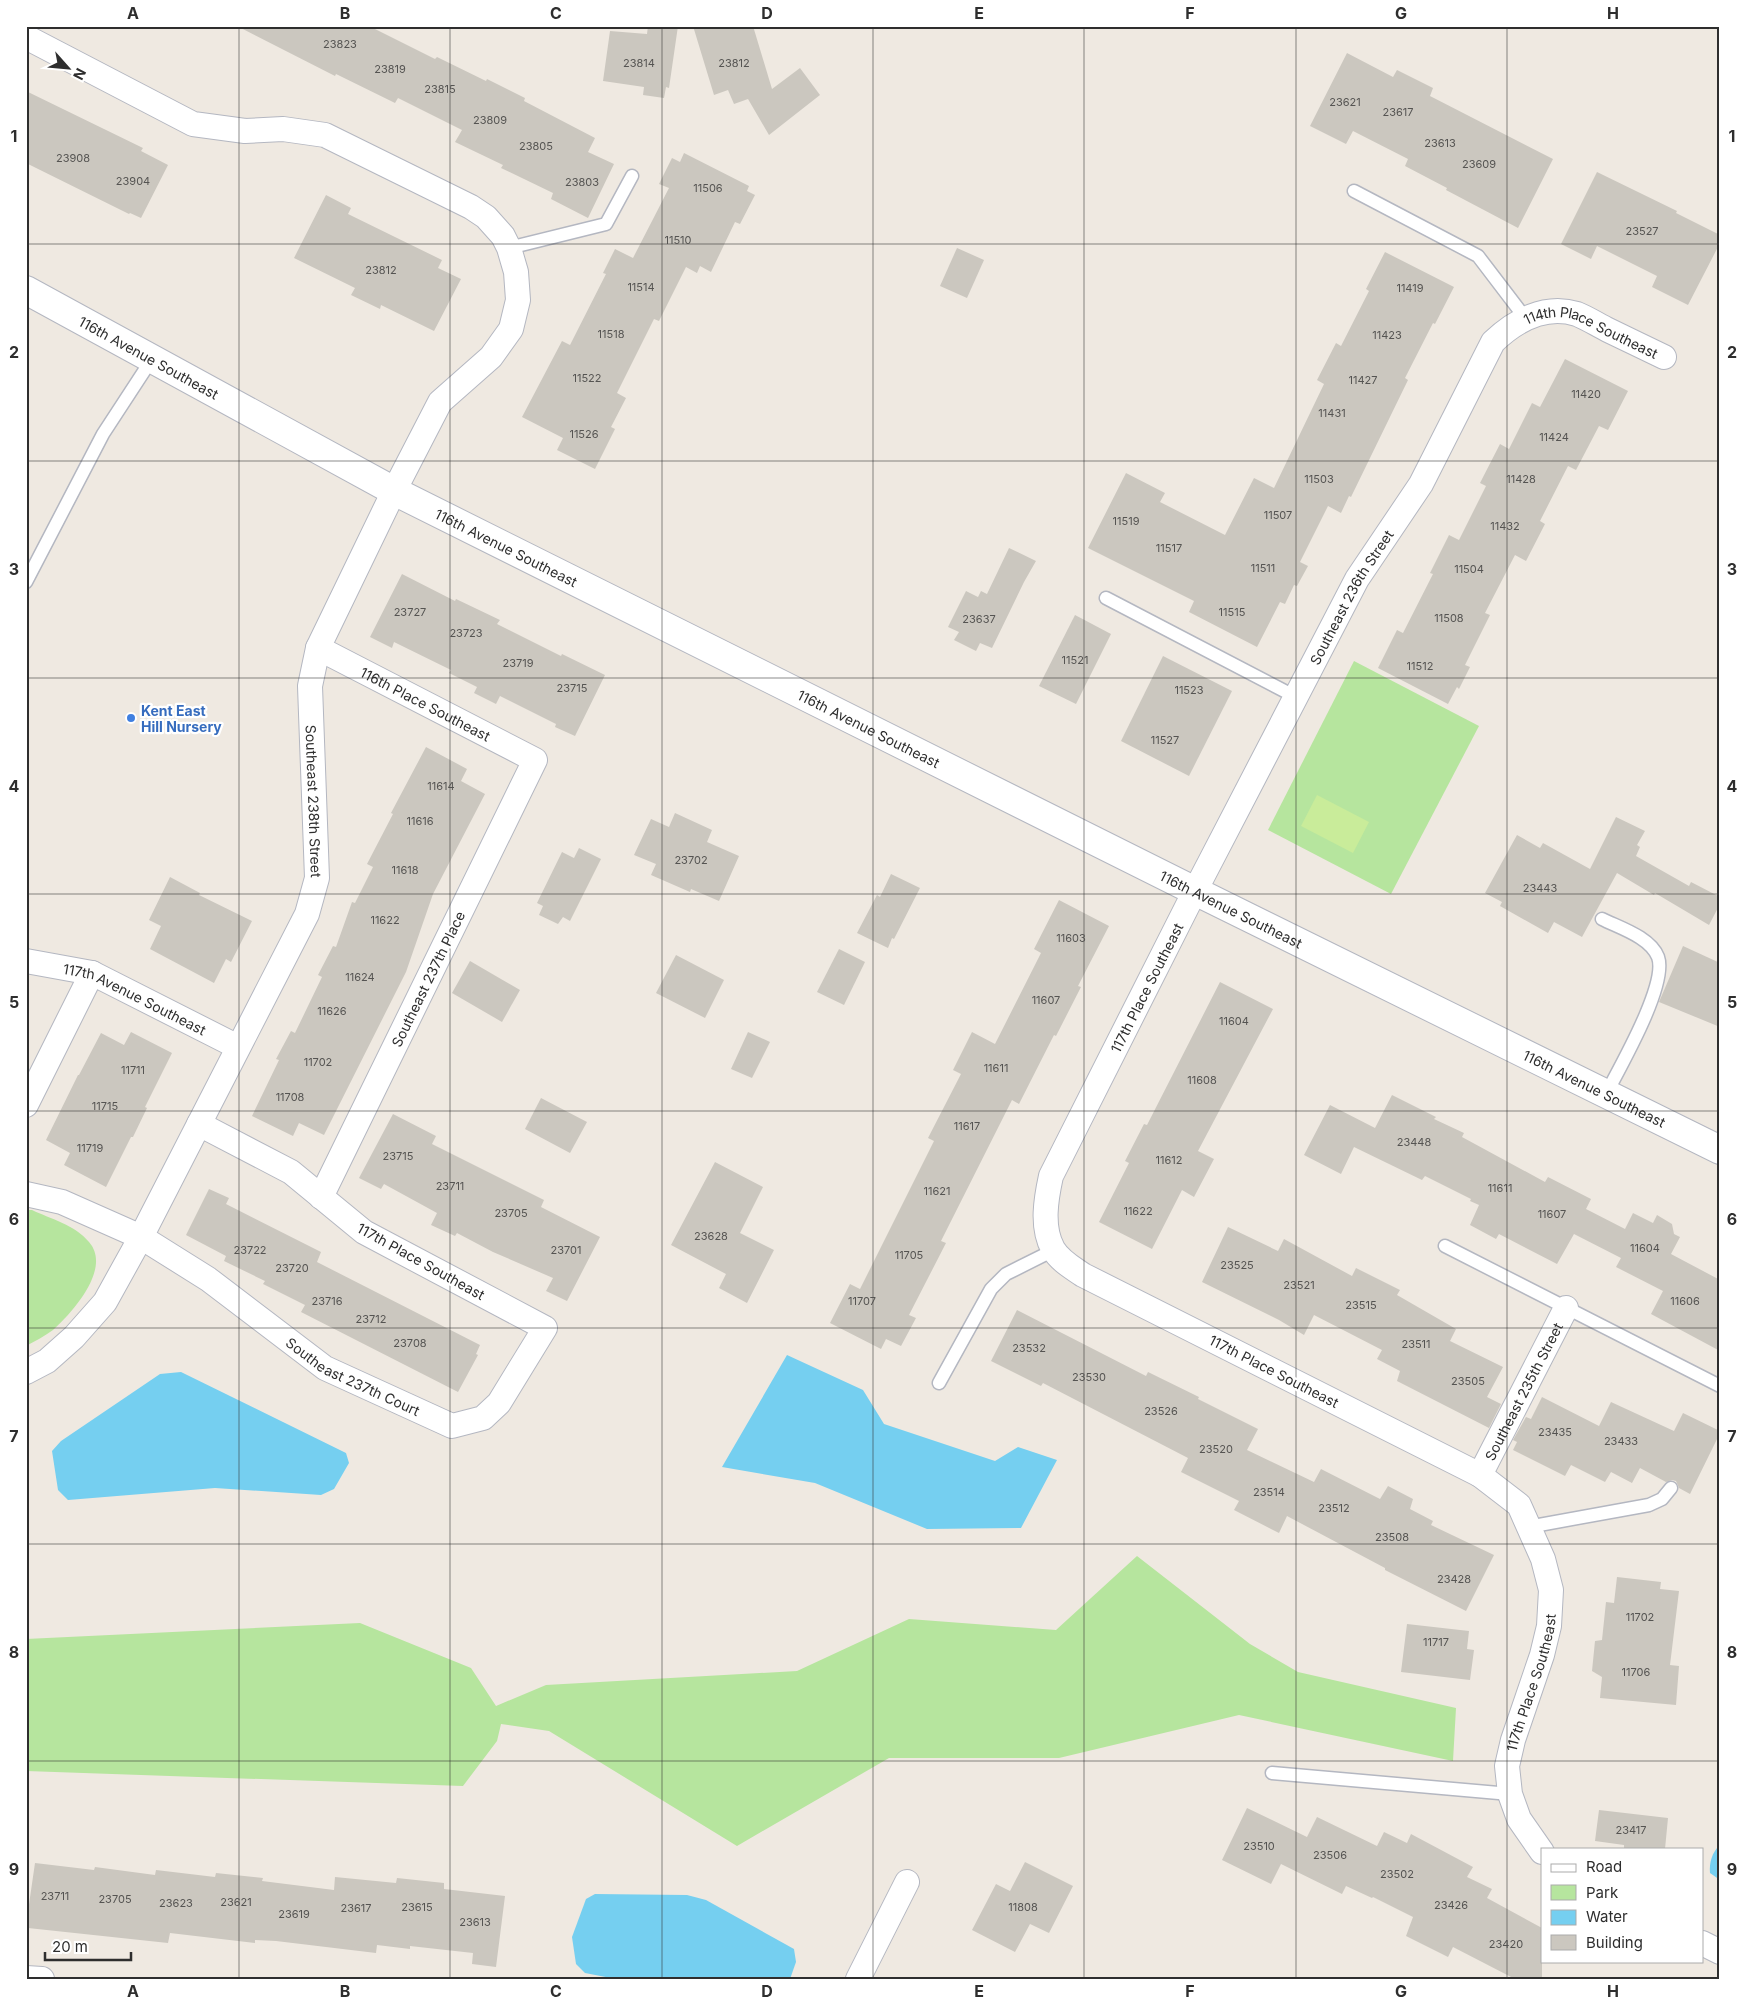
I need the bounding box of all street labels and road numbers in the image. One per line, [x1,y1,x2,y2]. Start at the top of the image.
street label: 114th Place Southeast [1521,302,1661,362]
street label: 116th Avenue Southeast [76,312,222,402]
street label: 116th Avenue Southeast [433,505,581,590]
street label: Southeast 236th Street [1306,526,1397,667]
street label: 116th Place Southeast [358,663,494,744]
street label: 116th Avenue Southeast [795,685,943,771]
street label: Southeast 238th Street [303,724,325,878]
street label: 116th Avenue Southeast [1157,866,1306,951]
street label: Southeast 237th Place [388,908,468,1050]
street label: 117th Place Southeast [1106,919,1186,1055]
street label: 117th Avenue Southeast [62,959,209,1038]
street label: 116th Avenue Southeast [1520,1046,1669,1131]
street label: 117th Place Southeast [354,1219,488,1303]
street label: Southeast 235th Street [1481,1319,1566,1463]
street label: 117th Place Southeast [1206,1331,1342,1411]
street label: Southeast 237th Court [283,1333,423,1419]
street label: 117th Place Southeast [1502,1613,1558,1753]

